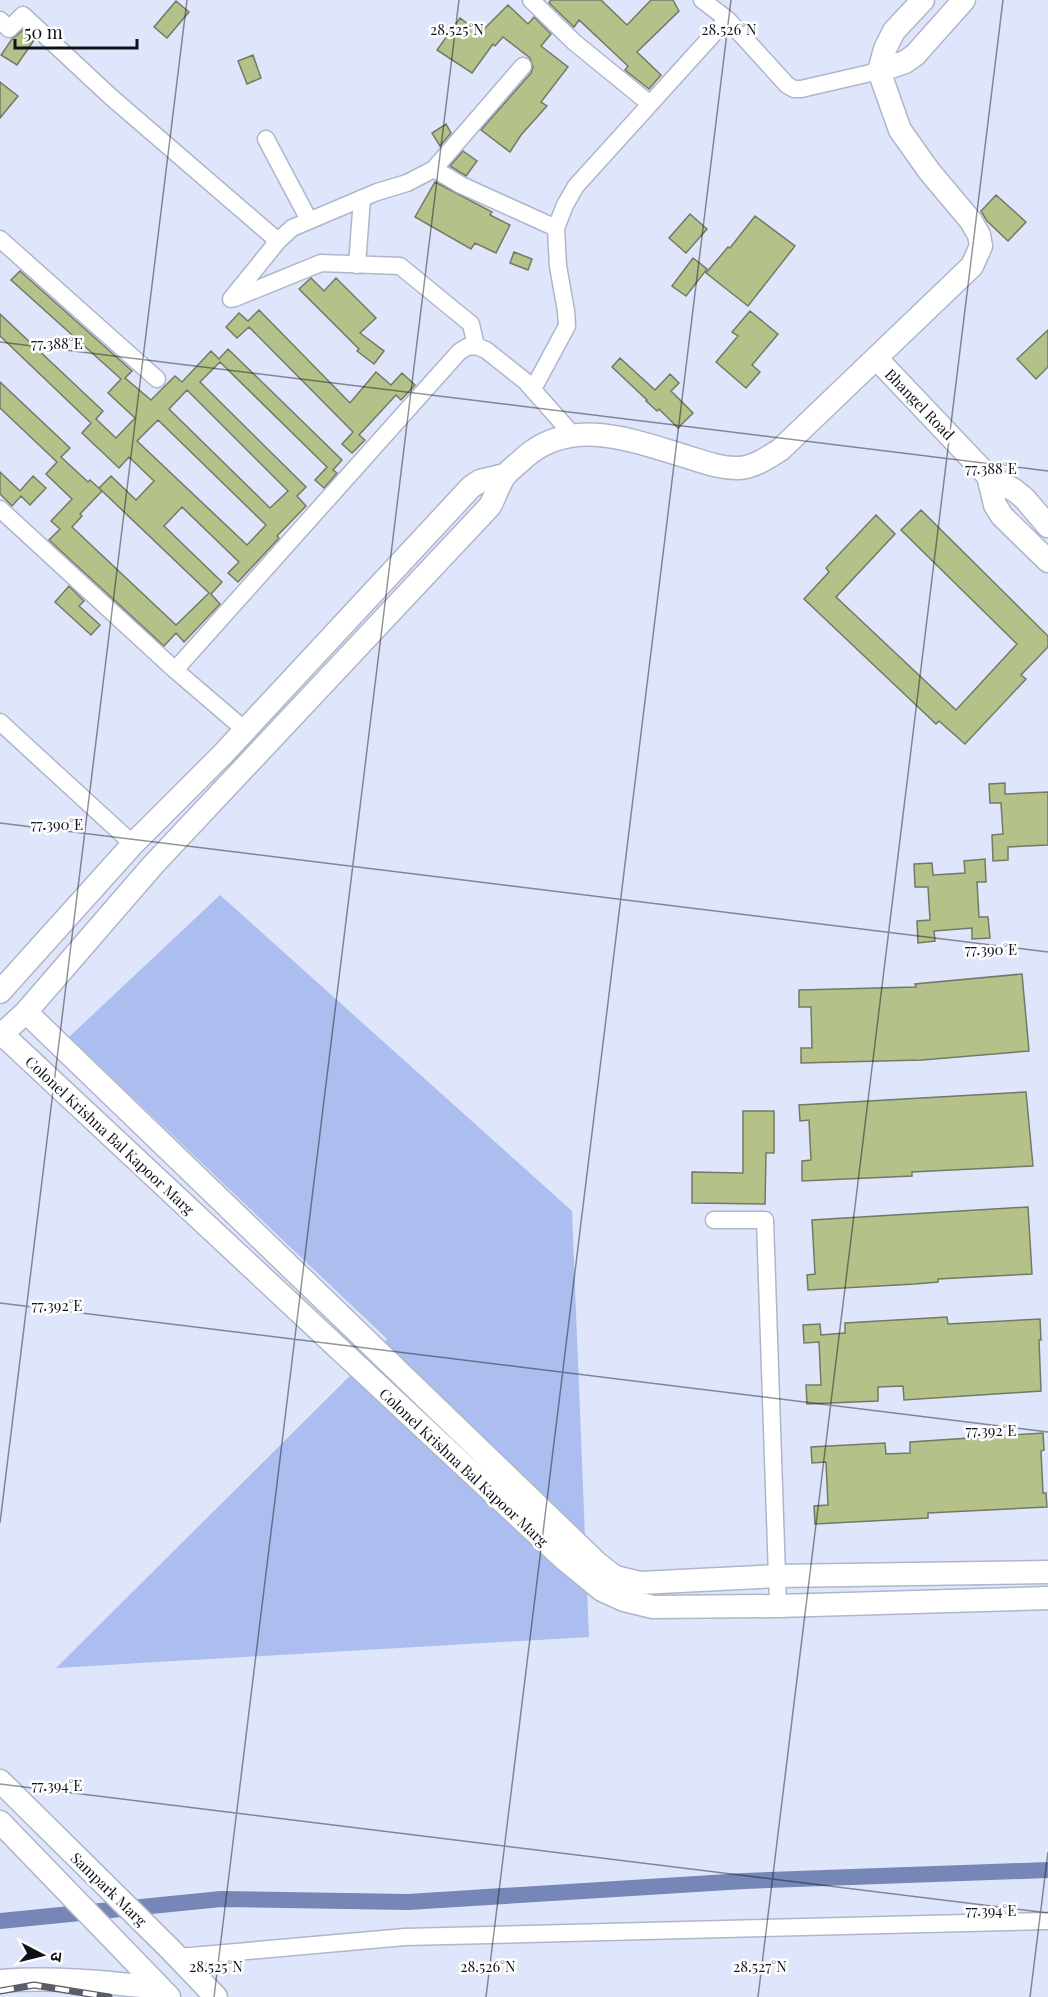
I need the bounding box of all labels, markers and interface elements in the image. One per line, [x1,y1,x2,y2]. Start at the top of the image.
scale bar [15,12,136,50]
text: 28.525°N [430,19,484,39]
text: 28.526°N [701,19,757,39]
text: 50 m [24,20,63,44]
text: 77.388°E [31,333,83,353]
street label: Bhangel Road [881,364,959,444]
text: 77.388°E [965,458,1017,478]
text: 77.390°E [31,814,83,834]
text: 77.390°E [965,939,1017,959]
street label: Colonel Krishna Bal Kapoor Marg [21,1051,199,1219]
text: 77.392°E [32,1295,82,1315]
street label: Colonel Krishna Bal Kapoor Marg [375,1383,553,1551]
text: 77.392°E [966,1420,1016,1440]
text: 77.394°E [32,1775,82,1795]
street label: Sampark Marg [67,1848,151,1930]
text: 77.394°E [966,1900,1016,1920]
north arrow [12,1925,72,1985]
text: उ [46,1951,68,1963]
text: 28.525°N [189,1956,243,1976]
text: 28.526°N [460,1956,516,1976]
text: 28.527°N [733,1956,787,1976]

